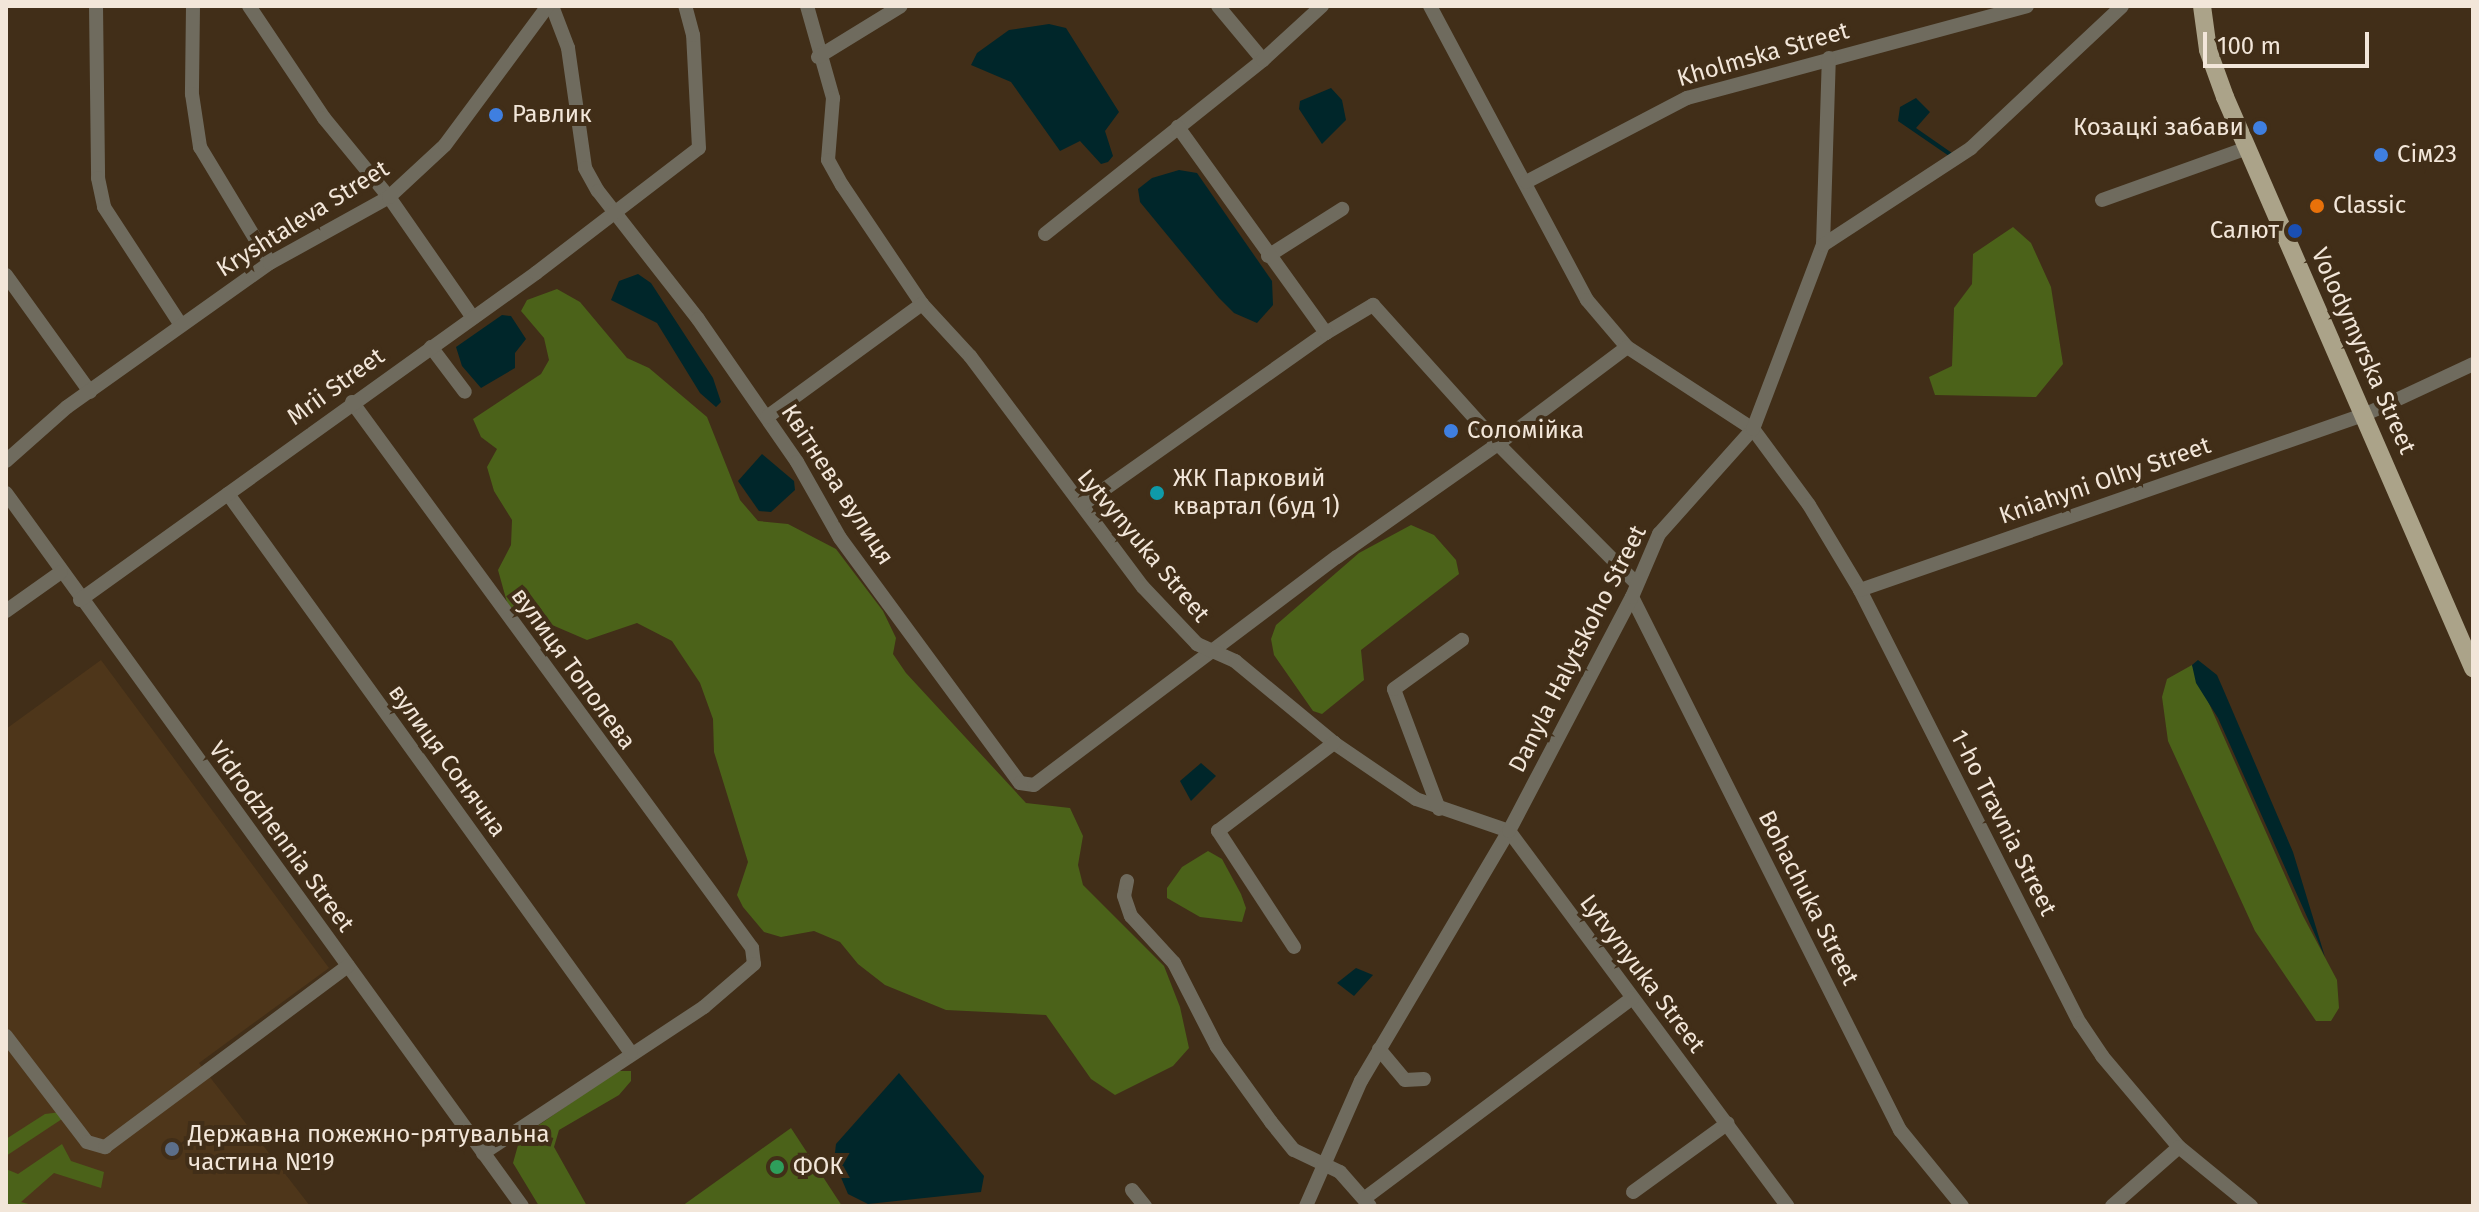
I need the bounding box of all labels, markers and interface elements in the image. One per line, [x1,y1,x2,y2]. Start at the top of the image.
scale bar [2207,16,2373,66]
street label: Kholmska Street [1674,17,1852,93]
text: 100 m [2217,32,2281,60]
place label: Равлик [512,101,592,129]
marker: Равлик [487,106,505,124]
place label: Козацкі забави [2073,114,2244,142]
marker: Козацкі забави [2251,119,2269,137]
place label: Сім23 [2397,141,2457,169]
marker: Сім23 [2372,146,2390,164]
street label: Kryshtaleva Street [212,154,394,284]
place label: Classic [2333,192,2406,220]
marker: Classic [2308,197,2326,215]
place label: Салют [2210,217,2279,245]
marker: Салют [2286,222,2304,240]
street label: Volodymyrska Street [2305,243,2421,459]
street label: Mrii Street [282,342,390,432]
street label: Квітнева вулиця [774,399,900,571]
place label: Соломійка [1467,417,1584,445]
marker: Соломійка [1442,422,1460,440]
street label: Kniahyni Olhy Street [1995,431,2215,531]
street label: Lytvynyuka Street [1071,464,1215,628]
place label: ЖК Парковий квартал (буд 1) [1173,465,1340,521]
marker: ЖК Парковий квартал (буд 1) [1148,484,1166,502]
street label: Danyla Halytskoho Street [1503,521,1653,777]
street label: вулиця Тополева [505,583,641,755]
street label: вулиця Сонячна [382,679,512,843]
street label: 1-ho Travnia Street [1944,725,2062,921]
street label: Vidrodzhennia Street [202,736,360,938]
street label: Bohachuka Street [1752,806,1864,990]
street label: Lytvynyuka Street [1573,889,1711,1059]
place label: Державна пожежно-рятувальна частина №19 [188,1121,550,1177]
marker: Державна пожежно-рятувальна частина №19 [163,1140,181,1158]
place label: ФОК [793,1153,843,1181]
marker: ФОК [768,1158,786,1176]

